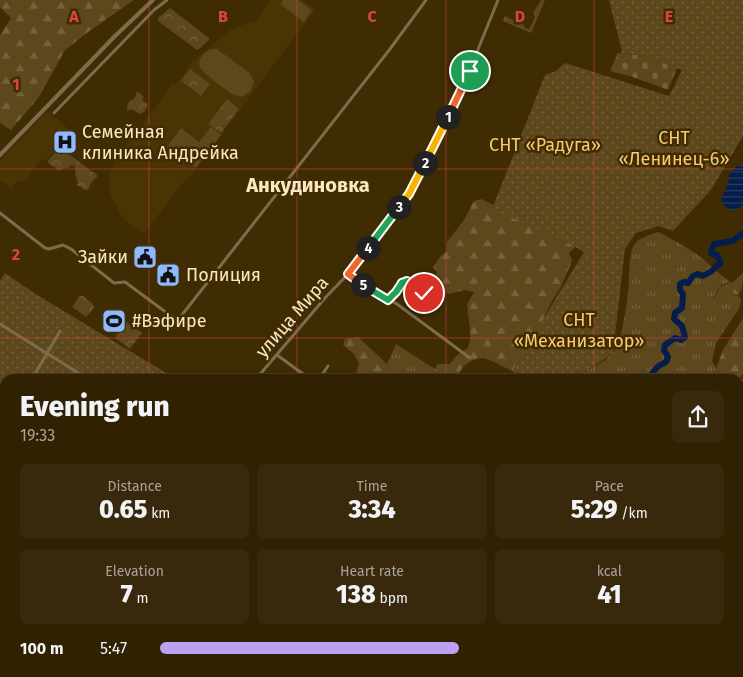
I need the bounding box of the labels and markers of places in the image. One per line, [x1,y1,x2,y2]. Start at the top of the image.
pin [449,50,491,92]
pin: 1 [436,104,460,130]
place label: Семейная клиника Андрейка [82,121,239,164]
hospital icon: Семейная клиника Андрейка [52,129,78,155]
pin: 2 [412,150,438,176]
pin: 3 [386,194,412,220]
pin: 4 [356,236,380,260]
public building icon: Зайки [132,244,158,270]
place label: Зайки [78,246,128,268]
public building icon: Полиция [155,262,181,288]
place label: Полиция [186,264,261,286]
pin: 5 [350,272,376,298]
pin [403,272,445,314]
sports icon: #Вэфире [101,308,127,334]
place label: #Вэфире [132,310,207,332]

